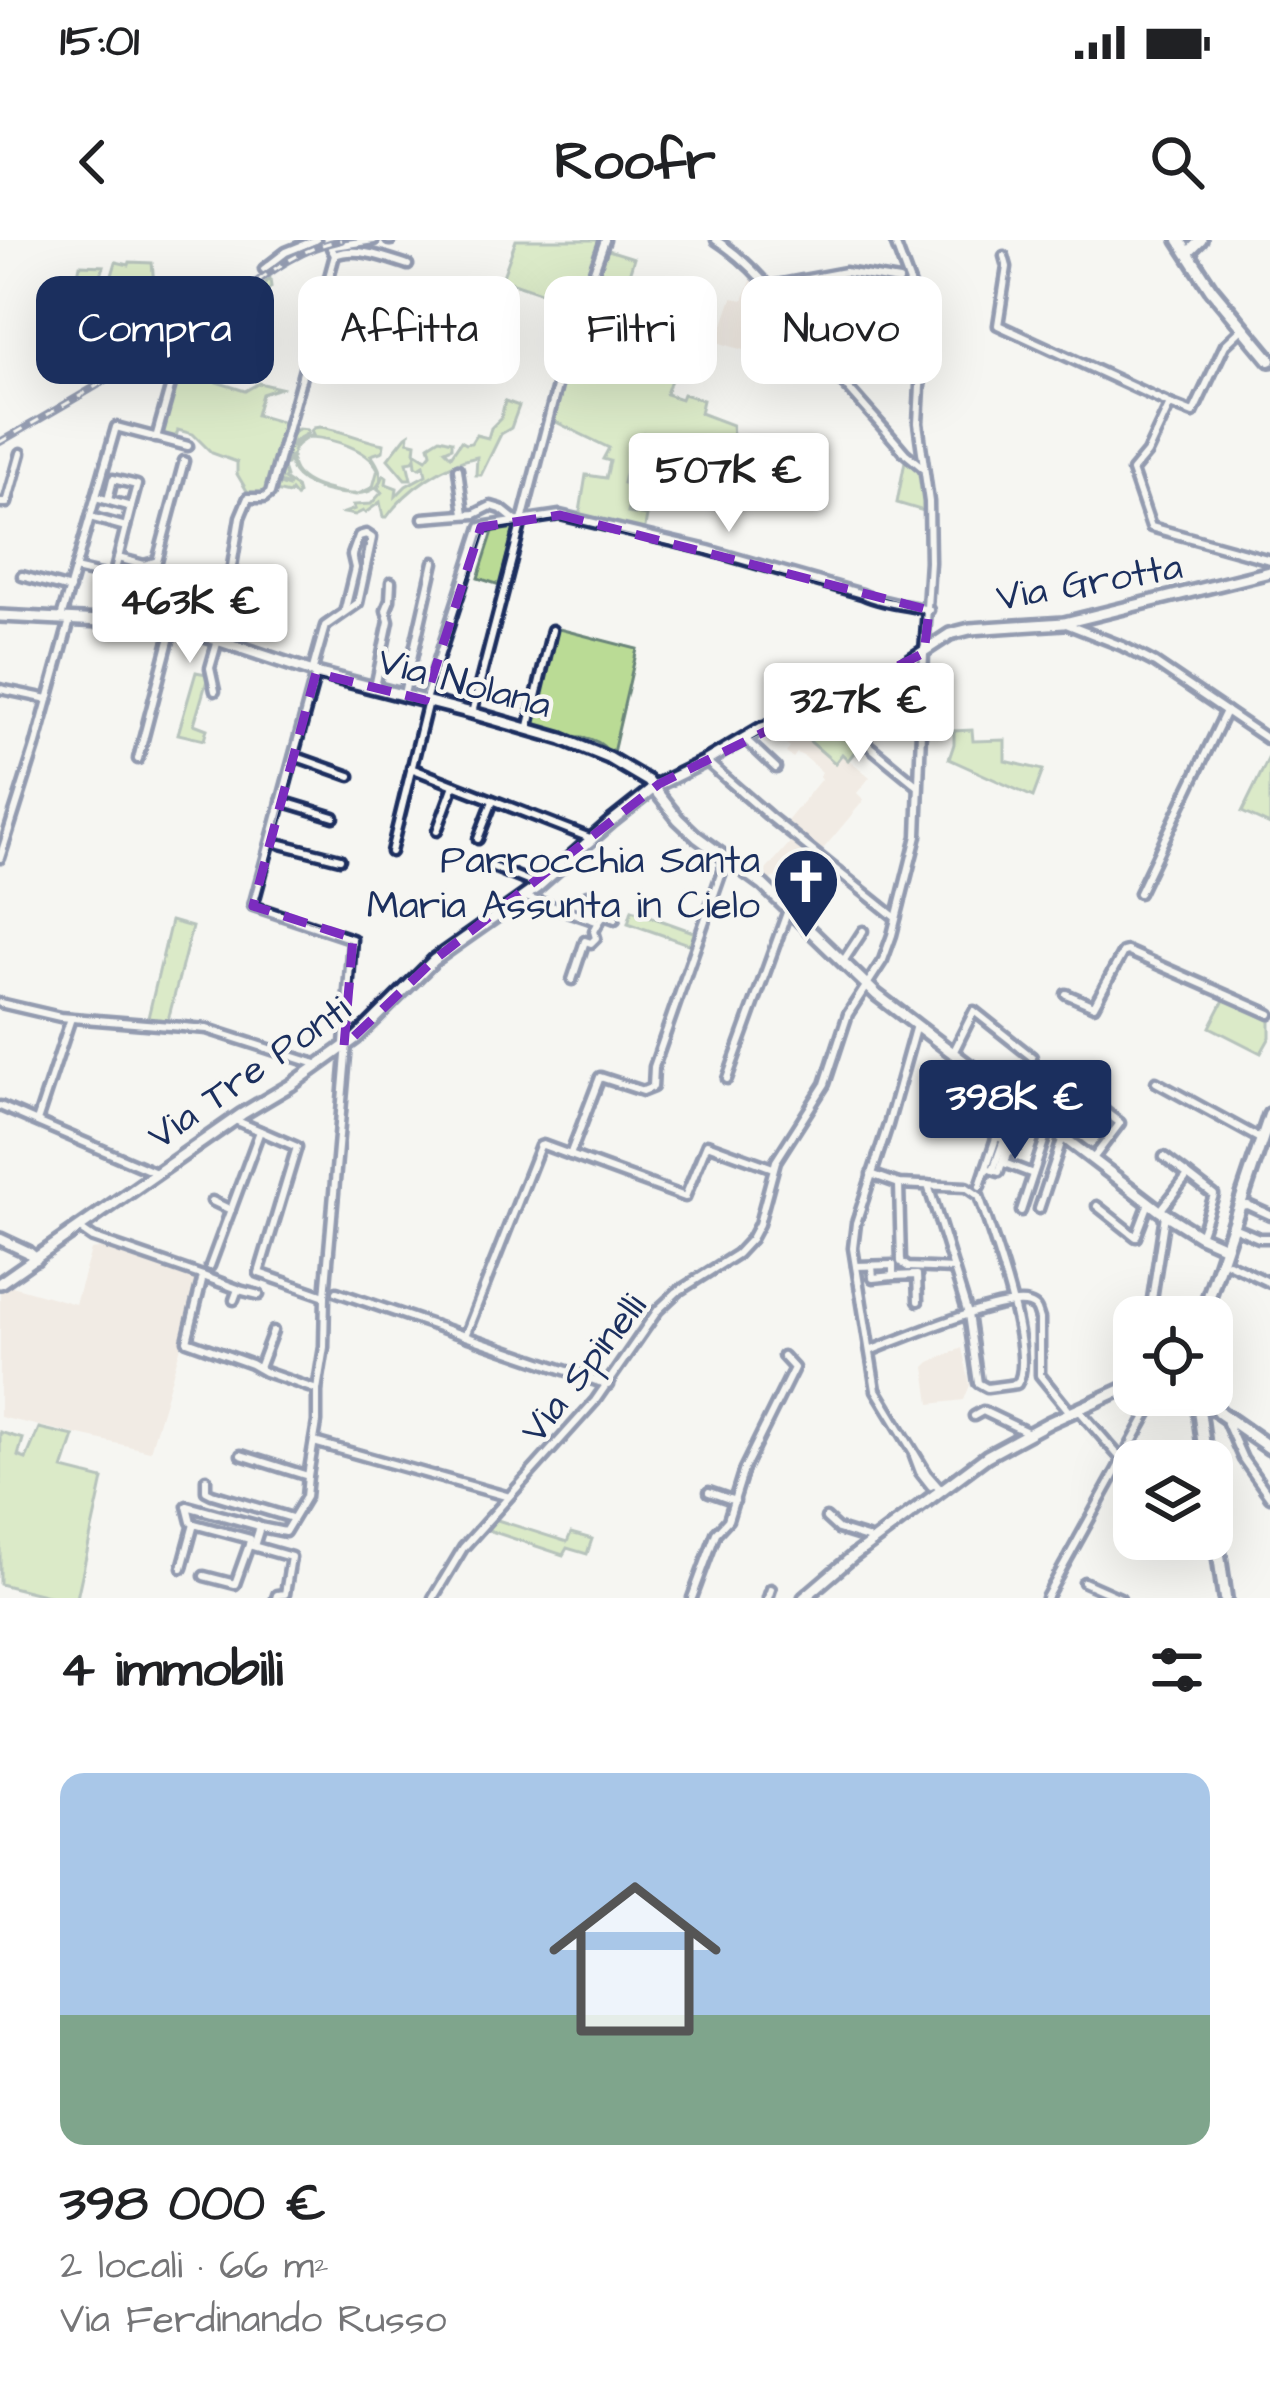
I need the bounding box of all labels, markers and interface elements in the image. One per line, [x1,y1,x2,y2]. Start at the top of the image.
text: 15:01 [60,11,139,73]
text: Roofr [554,125,716,200]
icon: back [60,129,126,195]
icon: search [1144,129,1210,195]
chip: Compra [36,276,274,384]
chip: Affitta [298,276,520,384]
chip: Filtri [544,276,717,384]
chip: Nuovo [741,276,942,384]
pin: 507K € [631,433,827,535]
text: 507K € [656,445,802,499]
street label: Via Grotta [992,540,1187,626]
pin: 463K € [92,564,288,666]
text: 463K € [119,576,261,630]
street label: Via Nolana [371,635,557,733]
pin: 327K € [761,663,957,765]
text: 327K € [791,675,927,729]
place label: Parrocchia Santa Maria Assunta in Cielo [367,835,760,934]
church icon: Parrocchia Santa Maria Assunta in Cielo [771,846,841,940]
street label: Via Tre Ponti [137,984,362,1163]
pin: 398K € [917,1060,1113,1162]
text: 398K € [946,1072,1084,1126]
street label: Via Spinelli [509,1282,660,1455]
map controls [1113,1296,1233,1560]
button: locate [1113,1296,1233,1416]
button: layers [1113,1440,1233,1560]
text: 4 immobili [60,1635,283,1706]
icon: filters [1144,1637,1210,1703]
icon: home [527,1851,743,2067]
text: 398 000 € [60,2169,326,2240]
text: 2 locali · 66 m² [60,2240,329,2294]
text: Via Ferdinando Russo [60,2294,446,2348]

